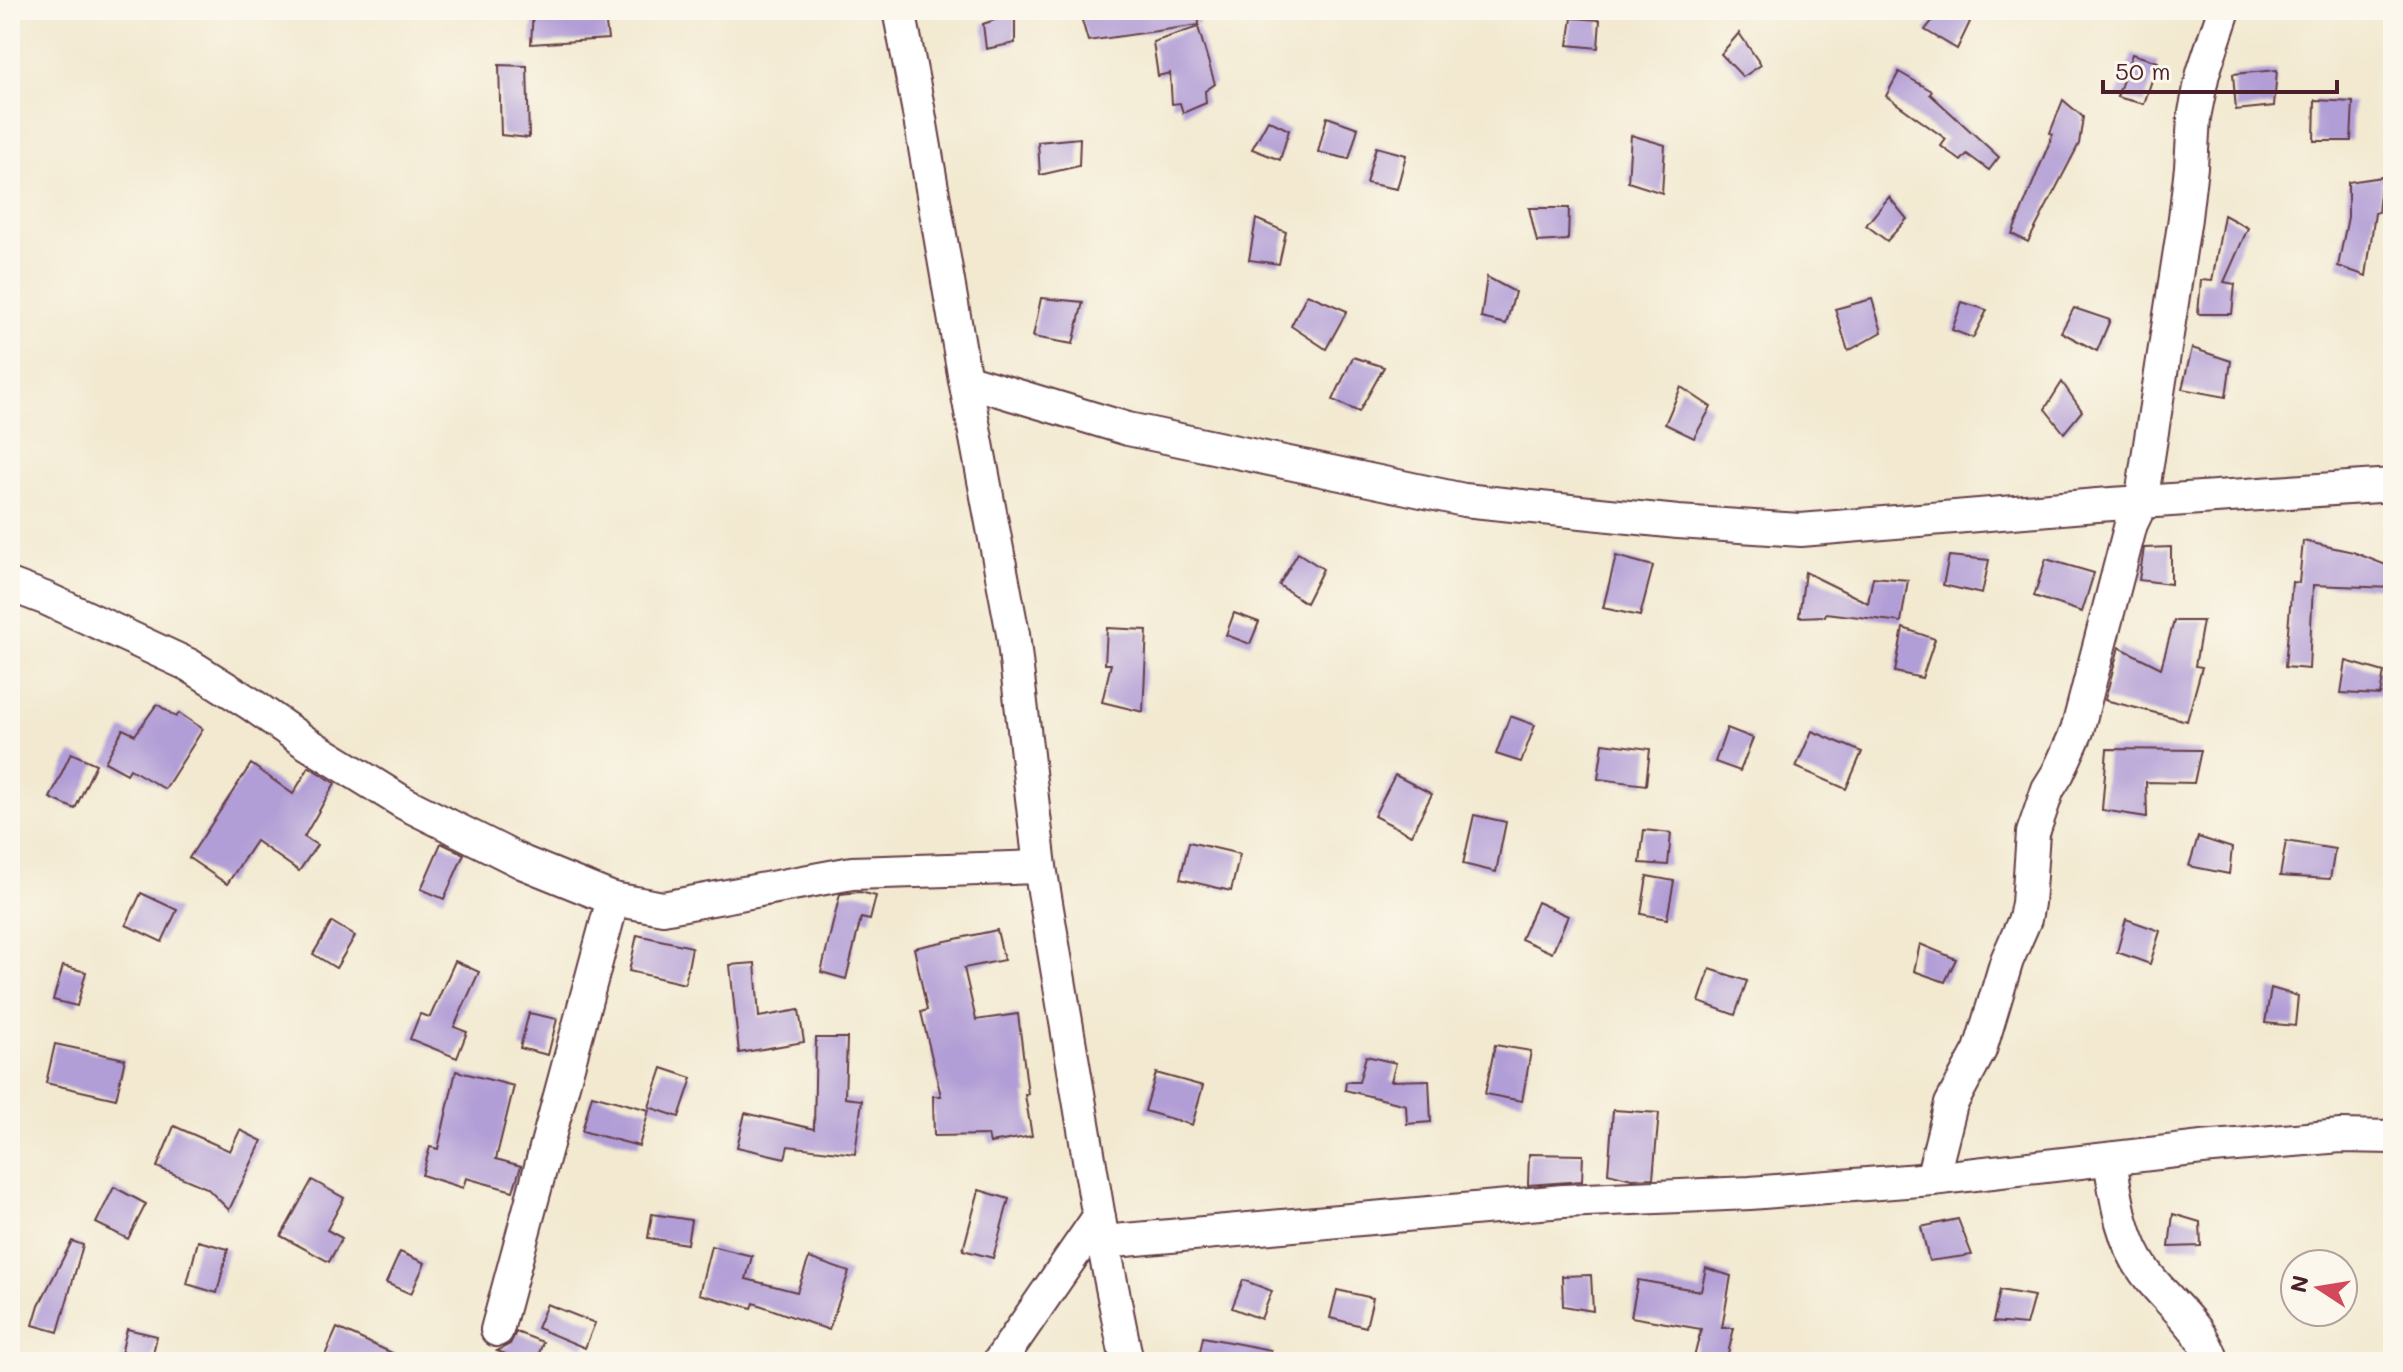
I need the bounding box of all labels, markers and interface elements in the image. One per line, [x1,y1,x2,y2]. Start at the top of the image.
scale bar [2103,44,2337,94]
text: 50 m [2115,55,2171,86]
north arrow [2279,1248,2359,1328]
text: N [2283,1273,2315,1295]

